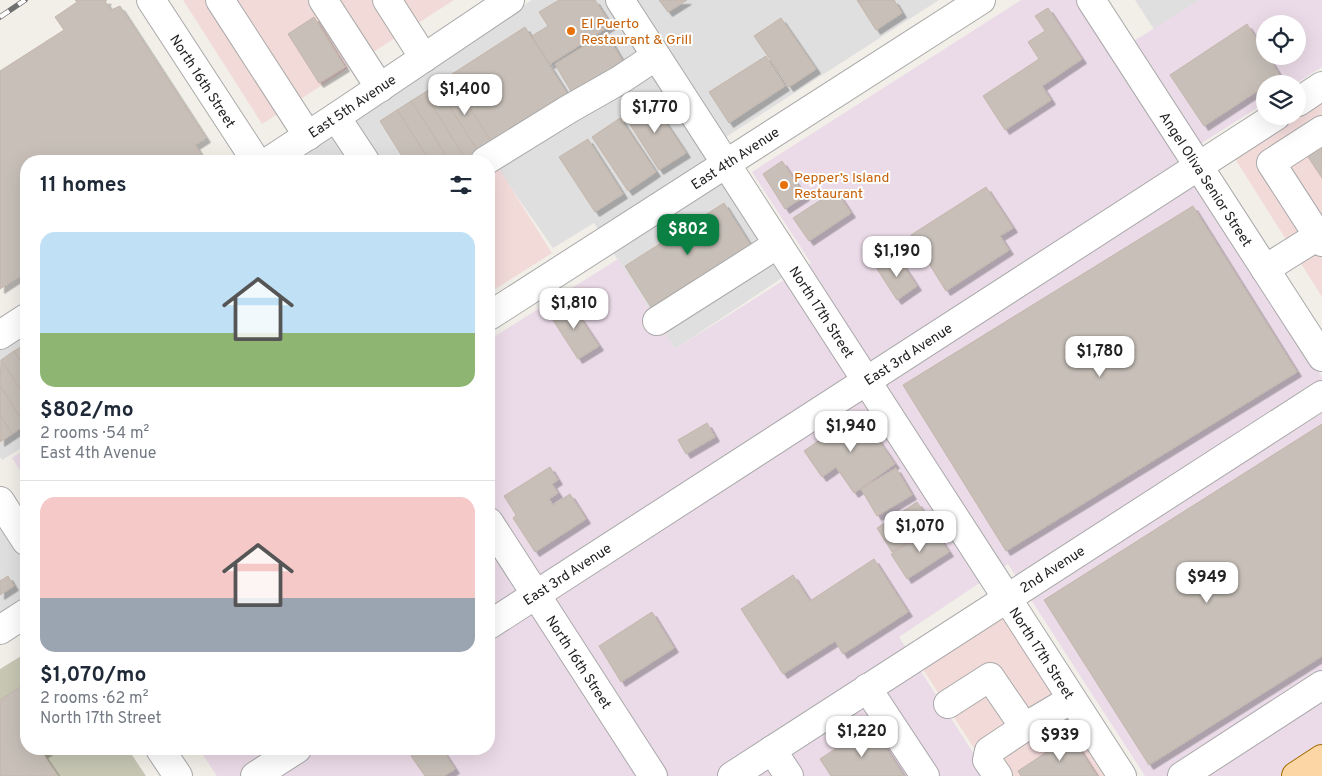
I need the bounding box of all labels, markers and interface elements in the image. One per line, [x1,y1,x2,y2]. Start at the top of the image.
map controls [1256,15,1306,125]
button: locate [1256,15,1306,65]
place label: El Puerto Restaurant & Grill [581,16,692,49]
marker: El Puerto Restaurant & Grill [565,25,577,37]
street label: North 16th Street [165,32,238,132]
street label: East 5th Avenue [306,72,400,143]
pin: $1,400 [424,74,506,116]
button: layers [1256,75,1306,125]
text: $1,400 [439,80,491,100]
pin: $1,770 [614,92,696,134]
text: $1,770 [632,98,678,118]
street label: Angel Oliva Senior Street [1155,109,1255,250]
street label: East 4th Avenue [688,124,783,194]
place label: Pepper’s Island Restaurant [794,170,889,203]
icon: filters [447,171,475,199]
text: 11 homes [40,172,127,199]
marker: Pepper’s Island Restaurant [778,179,790,191]
pin: $802 [658,214,718,256]
text: $802 [668,220,708,240]
pin: $1,190 [856,236,938,278]
text: $1,190 [873,242,921,262]
icon: home [213,264,303,354]
street label: North 17th Street [785,264,857,362]
pin: $1,810 [533,288,615,330]
text: $1,810 [550,294,598,314]
street label: East 3rd Avenue [862,320,956,390]
pin: $1,780 [1059,336,1141,378]
text: $1,780 [1076,342,1124,362]
text: $802/mo [40,397,134,424]
pin: $1,940 [810,410,892,453]
text: $1,940 [826,417,876,437]
text: 2 rooms · 54 m² [40,424,149,444]
text: East 4th Avenue [40,444,156,464]
pin: $1,070 [879,510,961,553]
text: $1,070 [895,517,945,537]
icon: home [213,530,303,620]
street label: East 3rd Avenue [521,540,615,610]
street label: 2nd Avenue [1017,543,1089,598]
pin: $949 [1177,562,1237,604]
text: $949 [1187,568,1227,588]
street label: North 17th Street [1005,605,1077,703]
street label: North 16th Street [541,613,614,713]
text: $1,070/mo [40,662,146,689]
text: 2 rooms · 62 m² [40,689,148,709]
text: North 17th Street [40,709,162,729]
pin: $1,220 [821,716,903,758]
pin: $939 [1030,720,1090,762]
text: $1,220 [837,722,887,742]
text: $939 [1041,726,1079,746]

